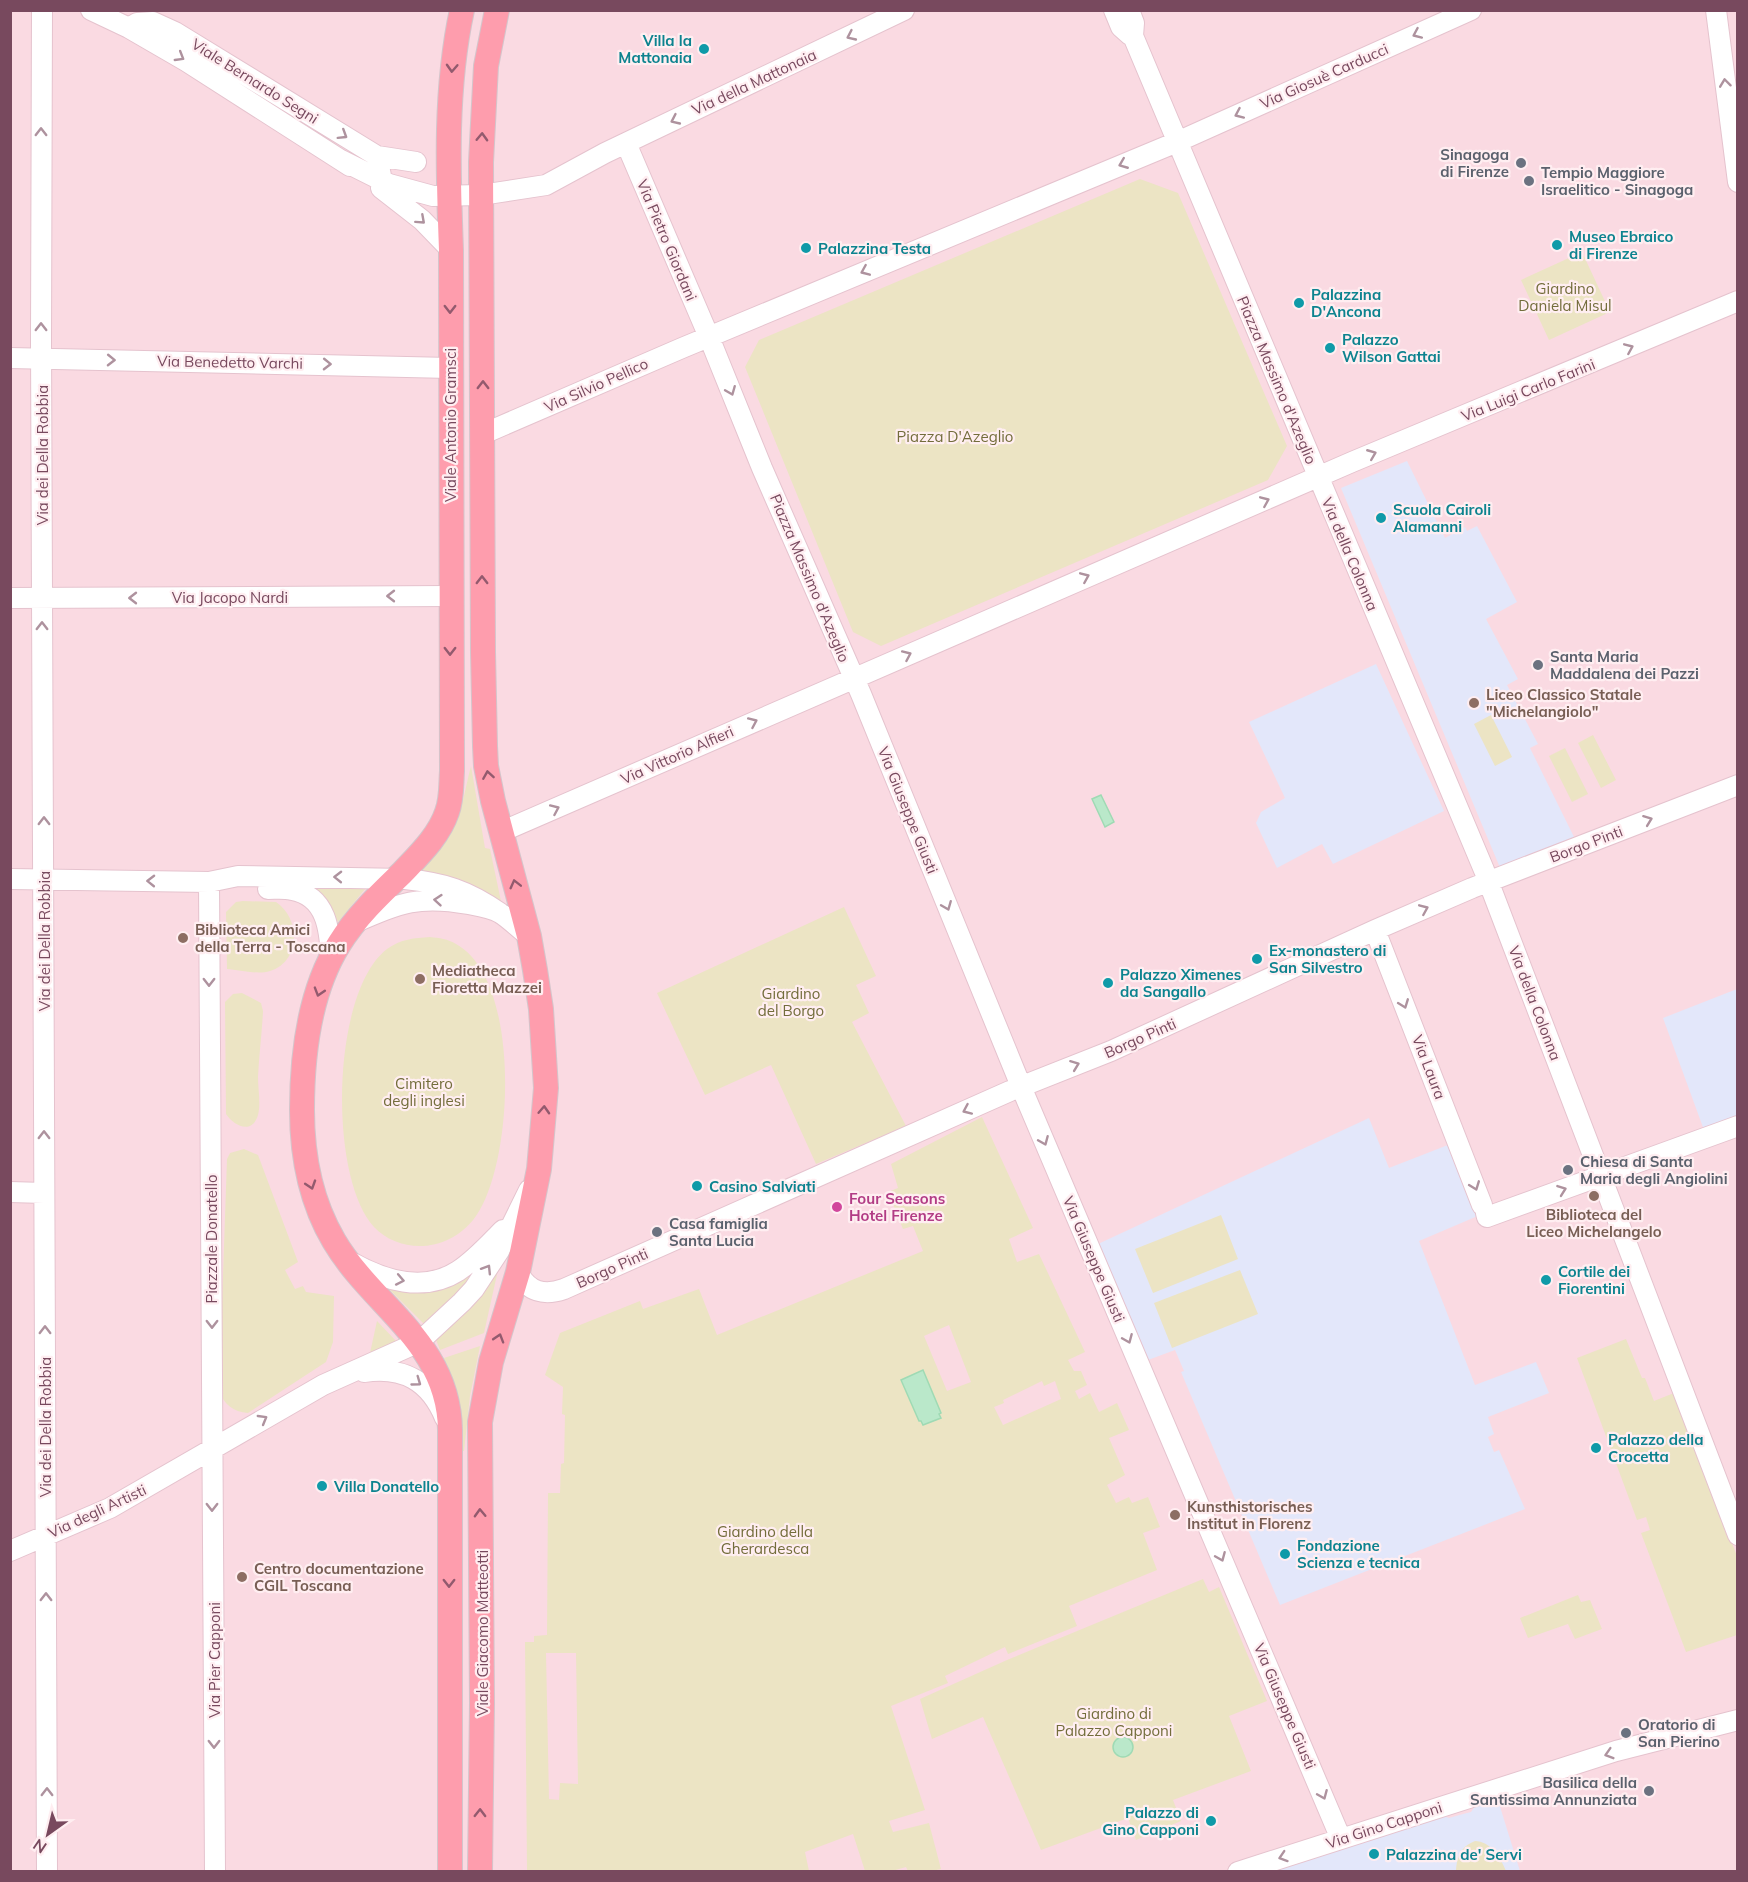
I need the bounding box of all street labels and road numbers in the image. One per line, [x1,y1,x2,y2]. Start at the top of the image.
street label: Viale Bernardo Segni [188,34,322,128]
street label: Via Giosuè Carducci [1257,39,1391,113]
street label: Via della Mattonaia [689,45,819,119]
street label: Via Pietro Giordani [633,176,701,304]
street label: Piazza Massimo d'Azeglio [1233,293,1321,467]
street label: Viale Antonio Gramsci [441,348,460,502]
street label: Via Benedetto Varchi [157,351,303,373]
street label: Via Silvio Pellico [541,354,651,416]
street label: Via Luigi Carlo Farini [1458,354,1598,426]
street label: Via dei Della Robbia [33,385,52,525]
street label: Piazza Massimo d'Azeglio [766,491,854,665]
street label: Via della Colonna [1318,495,1382,613]
street label: Via Jacopo Nardi [172,588,288,607]
street label: Via Vittorio Alfieri [618,722,736,788]
street label: Via Giuseppe Giusti [874,744,942,876]
street label: Borgo Pinti [1547,821,1625,867]
street label: Via dei Della Robbia [35,871,54,1011]
street label: Via della Colonna [1504,943,1566,1063]
street label: Borgo Pinti [1101,1014,1179,1062]
street label: Via Laura [1408,1032,1450,1102]
street label: Piazzale Donatello [202,1174,221,1304]
street label: Via Giuseppe Giusti [1059,1193,1129,1325]
street label: Borgo Pinti [573,1244,651,1292]
street label: Via dei Della Robbia [36,1357,55,1497]
street label: Via degli Artisti [45,1480,149,1542]
street label: Viale Giacomo Matteotti [473,1550,492,1716]
street label: Via Pier Capponi [205,1602,224,1718]
street label: Via Giuseppe Giusti [1250,1640,1320,1772]
street label: Via Gino Capponi [1324,1797,1444,1853]

